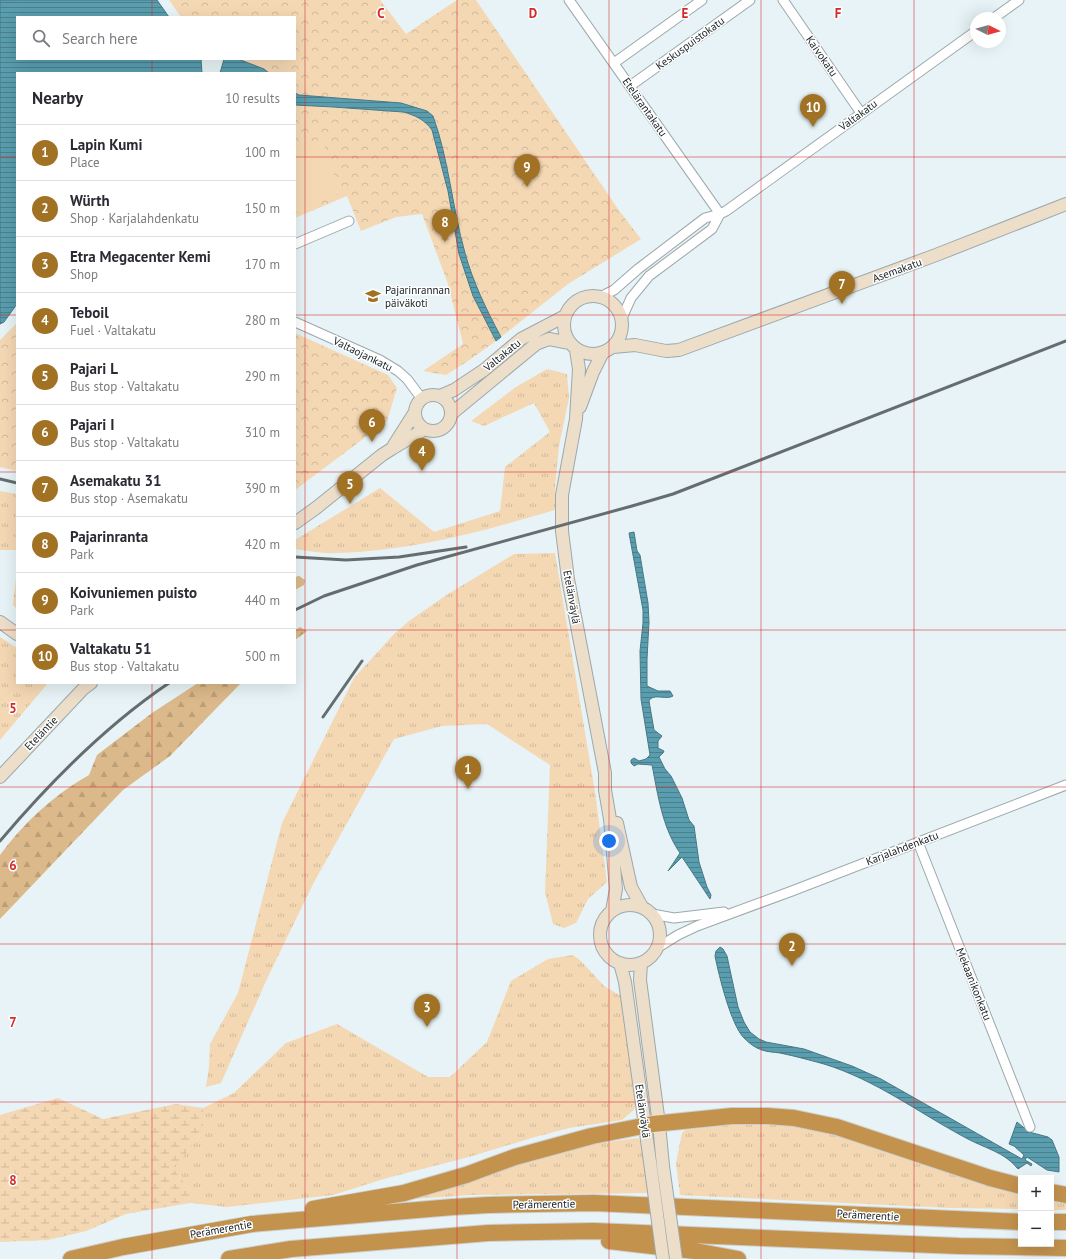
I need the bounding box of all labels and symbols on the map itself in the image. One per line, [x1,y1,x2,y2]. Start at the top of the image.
text: C [377,5,385,22]
text: D [529,5,537,22]
text: E [682,5,689,22]
text: F [835,5,842,22]
north arrow [970,12,1006,48]
street label: Keskuspuistokatu [653,13,727,73]
street label: Kaivokatu [803,33,841,79]
street label: Etelärantakatu [620,75,670,139]
pin: 10 [800,94,826,127]
street label: Valtakatu [835,96,880,134]
pin: 9 [514,154,540,187]
pin: 8 [432,209,458,242]
street label: Asemakatu [870,255,924,285]
pin: 7 [829,271,855,304]
place label: Pajarinrannan päiväkoti [385,283,450,310]
school or university icon: Pajarinrannan päiväkoti [364,287,382,305]
street label: Valtaojankatu [330,333,395,374]
street label: Valtakatu [480,336,524,375]
pin: 6 [359,409,385,442]
pin: 4 [409,438,435,471]
pin: 5 [337,471,363,504]
street label: Etelänväylä [560,569,584,625]
text: 5 [9,700,17,717]
street label: Eteläntie [21,713,61,753]
pin: 1 [455,756,481,789]
street label: Karjalahdenkatu [864,828,940,868]
your location [599,831,619,851]
text: 6 [9,857,17,874]
pin: 2 [779,933,805,966]
street label: Mekaanikonkatu [953,946,995,1022]
pin: 3 [414,994,440,1027]
text: 7 [9,1014,17,1031]
street label: Etelänväylä [632,1083,654,1139]
text: 8 [9,1172,17,1189]
street label: Perämerentie [513,1196,576,1212]
street label: Perämerentie [836,1206,900,1224]
street label: Perämerentie [189,1217,253,1241]

